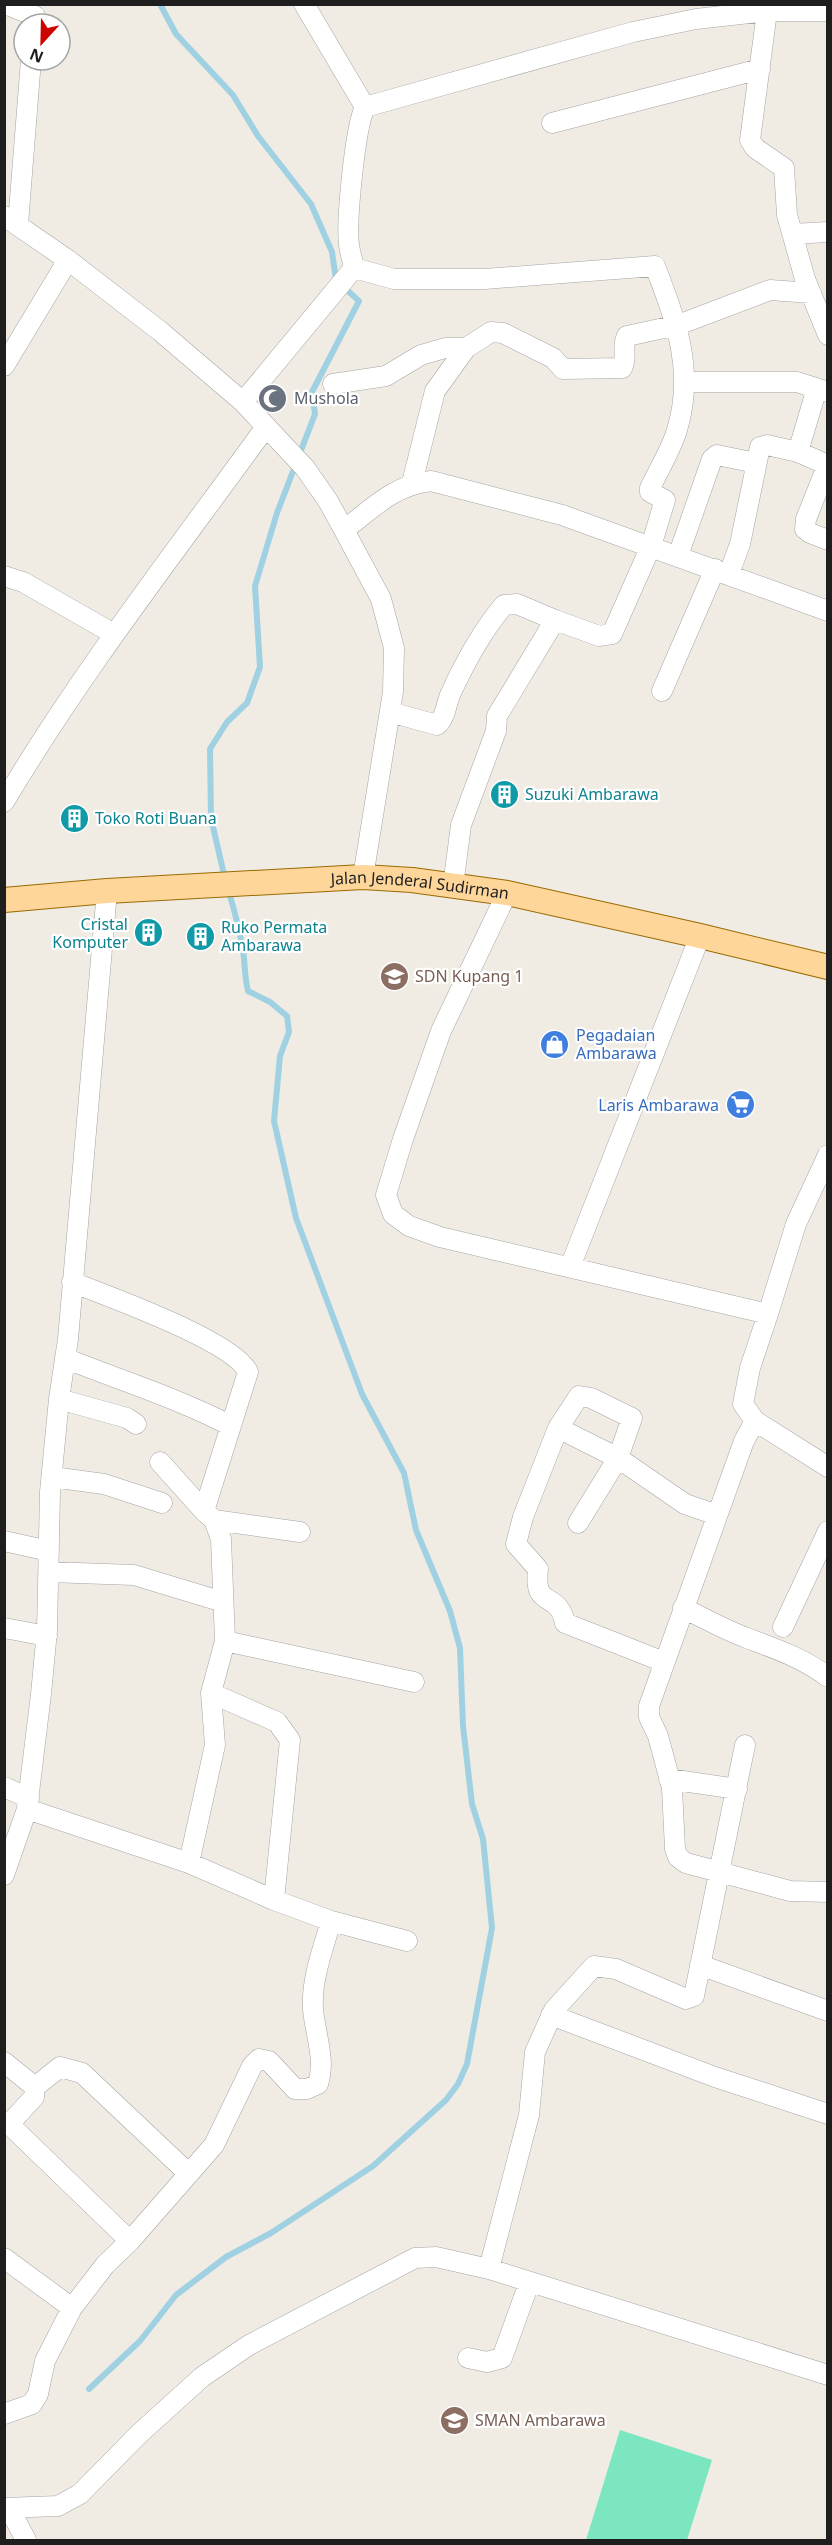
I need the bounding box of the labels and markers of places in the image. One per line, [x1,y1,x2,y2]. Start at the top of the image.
mosque icon: Mushola [257,382,289,414]
place label: Mushola [294,387,359,409]
building icon: Suzuki Ambarawa [488,778,520,810]
place label: Suzuki Ambarawa [525,783,659,805]
building icon: Toko Roti Buana [58,802,90,834]
place label: Toko Roti Buana [95,807,217,829]
place label: Cristal Komputer [52,913,128,953]
place label: Ruko Permata Ambarawa [221,916,327,956]
building icon: Cristal Komputer [133,917,165,949]
building icon: Ruko Permata Ambarawa [184,920,216,952]
school or university icon: SDN Kupang 1 [378,960,410,992]
place label: SDN Kupang 1 [415,965,523,987]
place label: Pegadaian Ambarawa [576,1024,657,1064]
shop icon: Pegadaian Ambarawa [539,1028,571,1060]
supermarket icon: Laris Ambarawa [724,1089,756,1121]
place label: Laris Ambarawa [598,1094,719,1116]
school or university icon: SMAN Ambarawa [438,2404,470,2436]
place label: SMAN Ambarawa [475,2409,606,2431]

